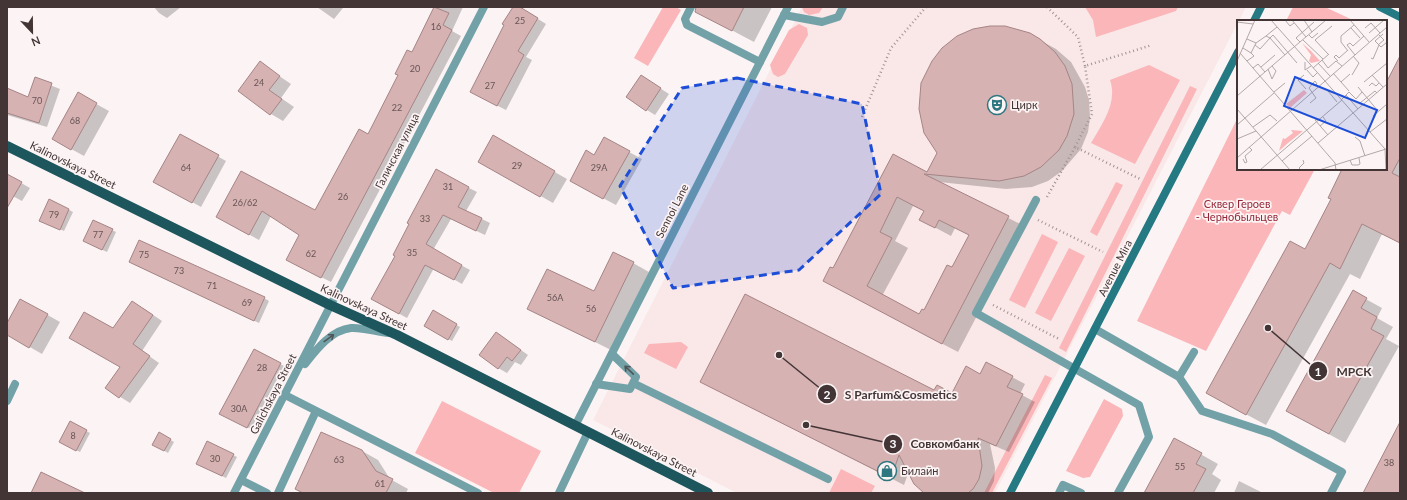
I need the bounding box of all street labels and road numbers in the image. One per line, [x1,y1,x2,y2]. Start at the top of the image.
street label: Галичская улица [372,111,421,191]
street label: Kalinovskaya Street [28,138,118,191]
street label: Sennoi Lane [652,181,691,240]
street label: Avenue Mira [1095,237,1134,298]
street label: Kalinovskaya Street [319,281,410,332]
street label: Galichskaya Street [247,351,298,436]
street label: Kalinovskaya Street [609,424,699,479]

